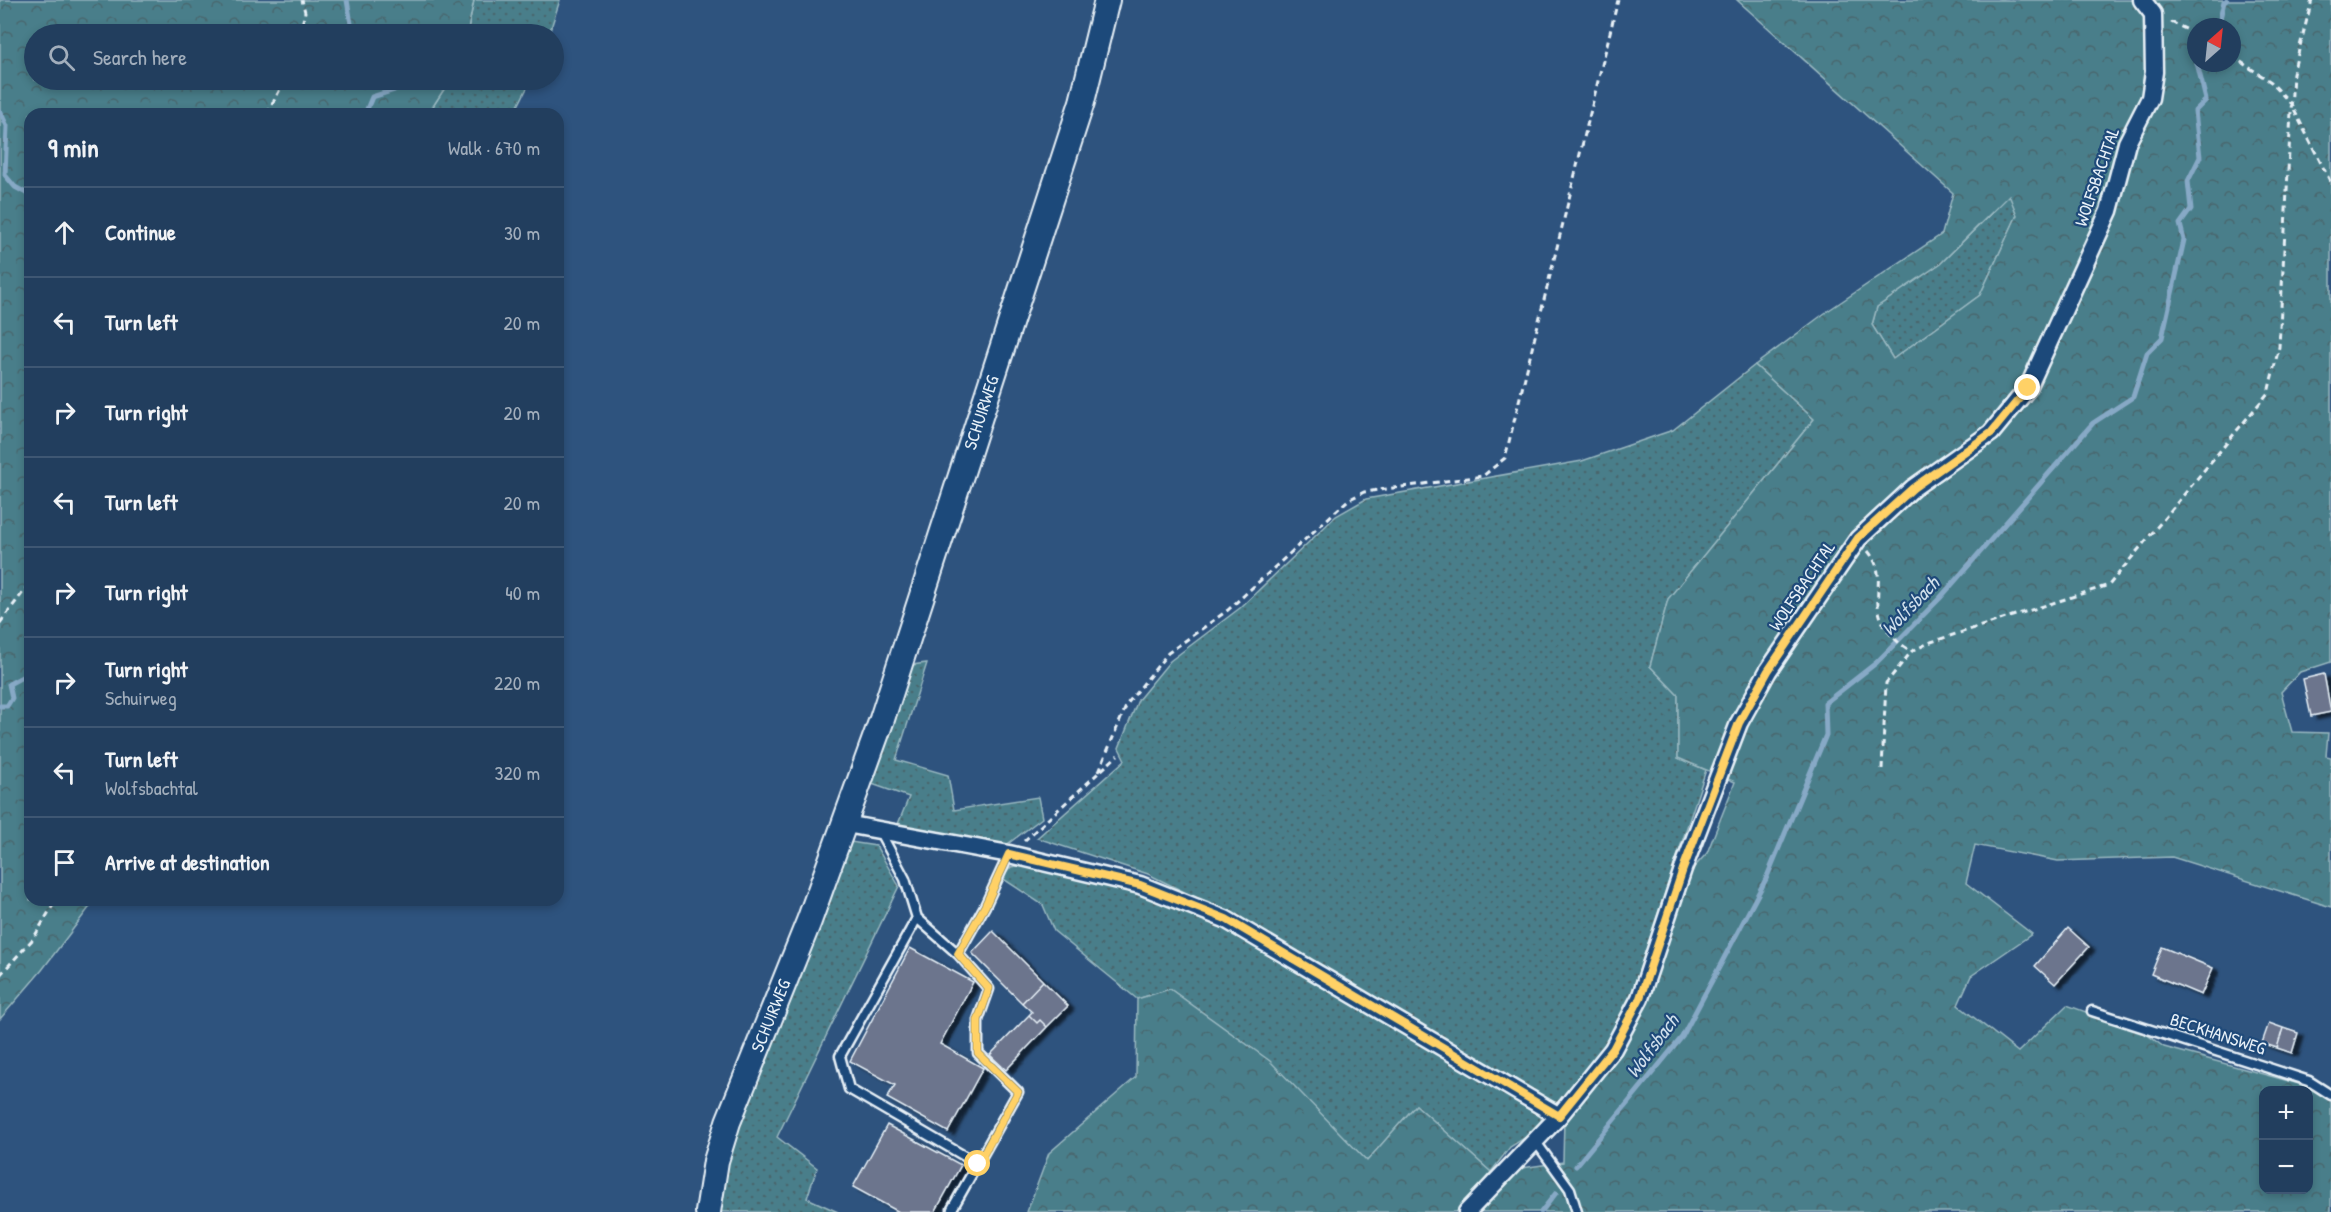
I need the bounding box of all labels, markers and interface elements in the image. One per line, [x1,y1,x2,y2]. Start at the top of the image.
north arrow [2187,18,2241,72]
search box [24,24,564,90]
icon: search [45,41,78,74]
text: Search here [93,42,187,72]
street label: WOLFSBACHTAL [2068,124,2125,230]
text: 9 min [48,130,99,165]
text: Walk · 670 m [448,134,540,161]
icon: ahead [48,216,81,249]
text: Continue [105,217,176,247]
text: 30 m [504,219,540,246]
icon: left [48,306,81,339]
text: Turn left [105,307,178,337]
text: 20 m [503,309,540,336]
street label: SCHUIRWEG [957,372,1005,453]
route end [2014,374,2040,400]
icon: right [48,396,81,429]
text: Turn right [105,397,188,427]
text: 20 m [503,399,540,426]
icon: left [48,486,81,519]
text: Turn left [105,487,178,517]
text: 20 m [503,489,540,516]
street label: WOLFSBACHTAL [1762,536,1841,635]
water label: Wolfsbach [1875,569,1946,641]
icon: right [48,576,81,609]
text: Turn right [105,577,188,607]
text: 40 m [505,579,540,606]
text: Turn right [105,654,188,684]
icon: right [48,666,81,699]
text: 220 m [494,669,540,696]
text: Schuirweg [105,684,177,711]
text: Turn left [105,744,178,774]
icon: left [48,756,81,789]
text: 320 m [495,759,540,786]
text: Wolfsbachtal [105,774,198,801]
icon: arrive [48,846,81,879]
text: Arrive at destination [105,847,270,877]
street label: SCHUIRWEG [744,975,796,1056]
street label: BECKHANSWEG [2167,1006,2269,1061]
water label: Wolfsbach [1619,1007,1685,1083]
map controls [2259,1086,2313,1194]
button: + [2259,1086,2313,1140]
button: − [2259,1140,2313,1194]
route start [964,1150,990,1176]

